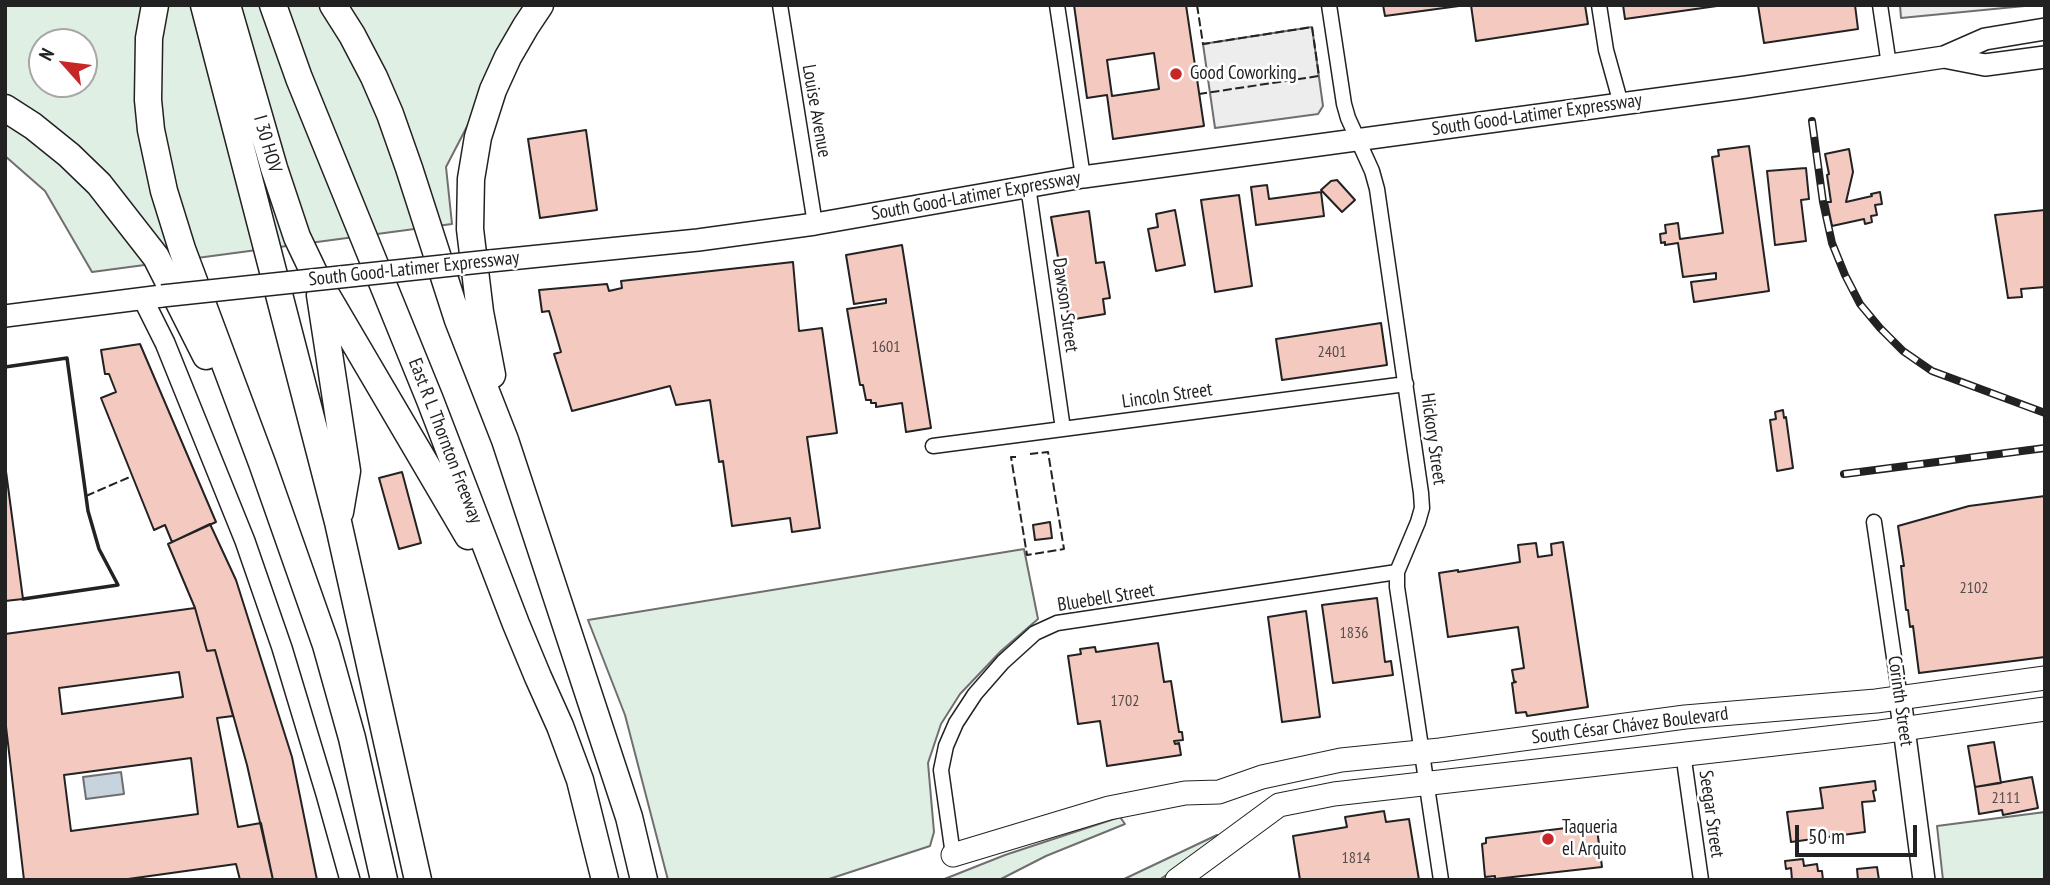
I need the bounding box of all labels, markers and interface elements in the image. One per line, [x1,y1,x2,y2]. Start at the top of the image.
north arrow [28,28,98,98]
text: N [33,44,59,64]
street label: Louise Avenue [797,63,835,159]
place label: Good Coworking [1190,63,1297,85]
marker: Good Coworking [1168,66,1184,82]
street label: South Good-Latimer Expressway [1431,89,1643,141]
street label: I 30 HOV [248,113,286,175]
street label: South Good-Latimer Expressway [870,166,1082,226]
street label: South Good-Latimer Expressway [307,247,521,291]
street label: Dawson Street [1047,256,1083,354]
house number: 1601 [872,337,900,357]
house number: 2401 [1318,342,1346,362]
street label: East R L Thornton Freeway [403,355,487,527]
street label: Lincoln Street [1120,378,1214,414]
street label: Hickory Street [1415,392,1451,486]
house number: 2102 [1960,578,1988,598]
street label: Bluebell Street [1056,579,1156,617]
house number: 1836 [1340,623,1368,643]
street label: Corinth Street [1882,654,1918,748]
house number: 1702 [1111,691,1139,711]
street label: South César Chávez Boulevard [1530,703,1730,749]
street label: Seegar Street [1694,769,1728,859]
house number: 2111 [1992,788,2020,808]
scale bar [1798,812,1920,856]
place label: Taqueria el Arquito [1562,817,1626,861]
text: 50 m [1808,823,1845,850]
marker: Taqueria el Arquito [1540,831,1556,847]
house number: 1814 [1342,848,1370,868]

